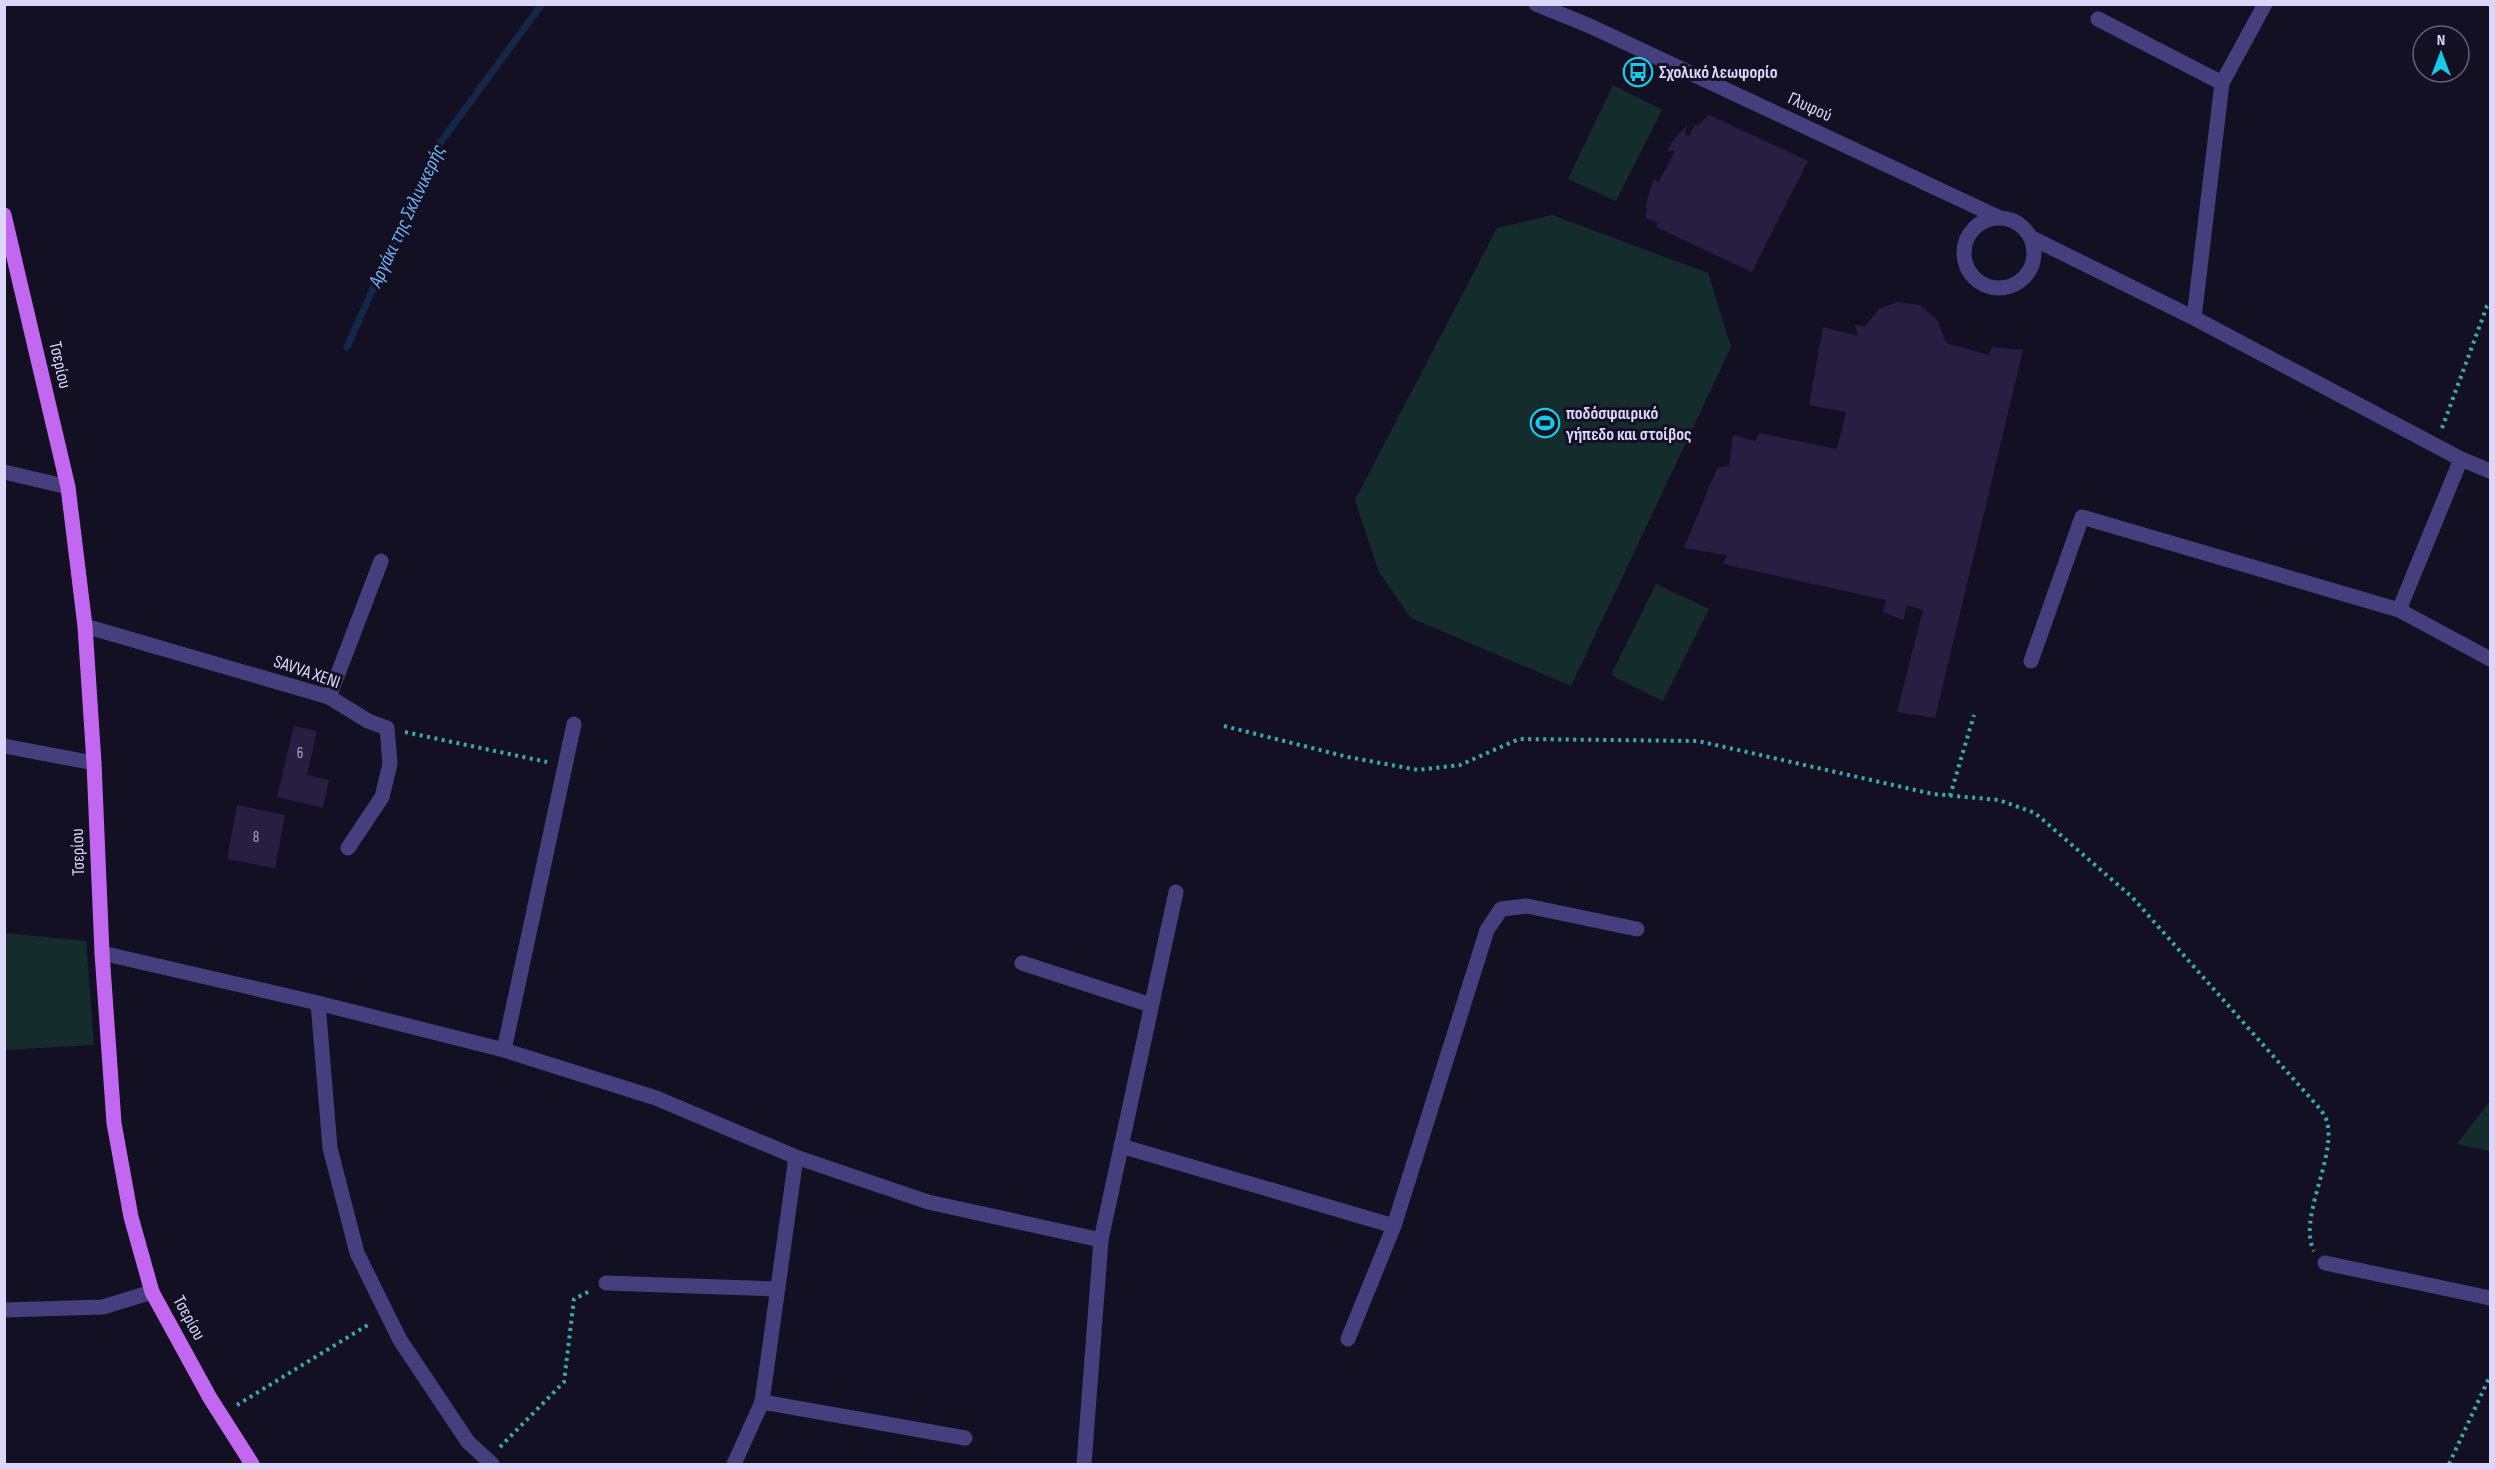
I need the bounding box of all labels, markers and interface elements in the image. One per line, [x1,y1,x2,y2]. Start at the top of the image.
north arrow [2411,24,2471,84]
text: N [2437,31,2445,50]
bus stop icon: Σχολικό λεωφορίο [1622,56,1654,88]
place label: Σχολικό λεωφορίο [1659,62,1778,83]
street label: Γλυφού [1785,88,1835,126]
water label: Αργάκι της Σκλινικερής [363,141,451,292]
street label: Τσερίου [44,339,76,391]
place label: ποδόσφαιρικό γήπεδο και στοίβος [1566,403,1692,445]
sports icon: ποδόσφαιρικό γήπεδο και στοίβος [1529,407,1561,439]
street label: SAVVA XENI [271,651,343,693]
house number: 6 [297,744,303,763]
street label: Τσερίου [67,828,89,876]
house number: 8 [253,828,259,847]
street label: Τσερίου [168,1292,210,1344]

